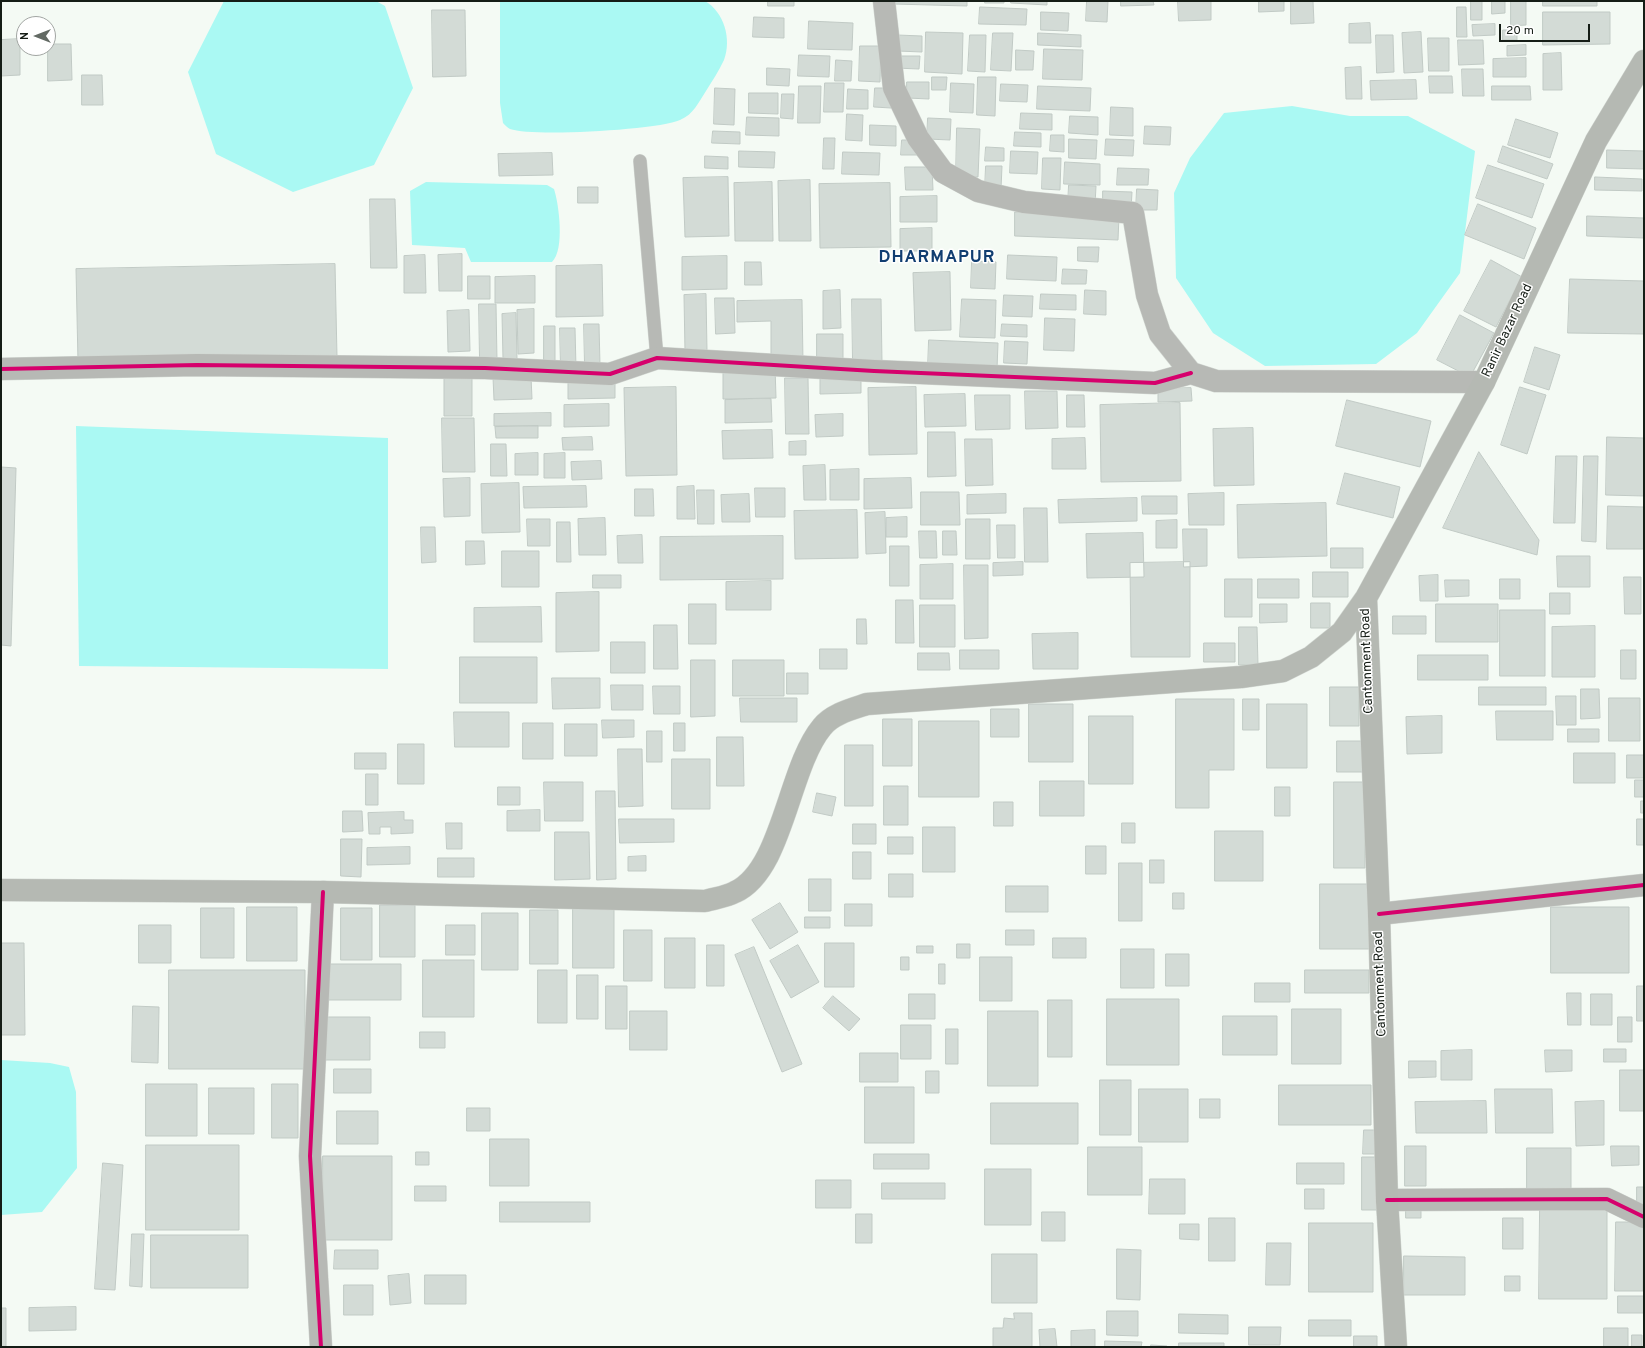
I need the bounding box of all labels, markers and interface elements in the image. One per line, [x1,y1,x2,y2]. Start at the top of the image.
north arrow [16,16,56,56]
scale bar [1501,16,1592,42]
text: 20 m [1506,23,1534,39]
text: N [18,32,32,40]
district label: DHARMAPUR [878,249,996,269]
street label: Ranir Bazar Road [1479,282,1537,380]
street label: Cantonment Road [1358,608,1378,714]
street label: Cantonment Road [1371,931,1391,1037]

